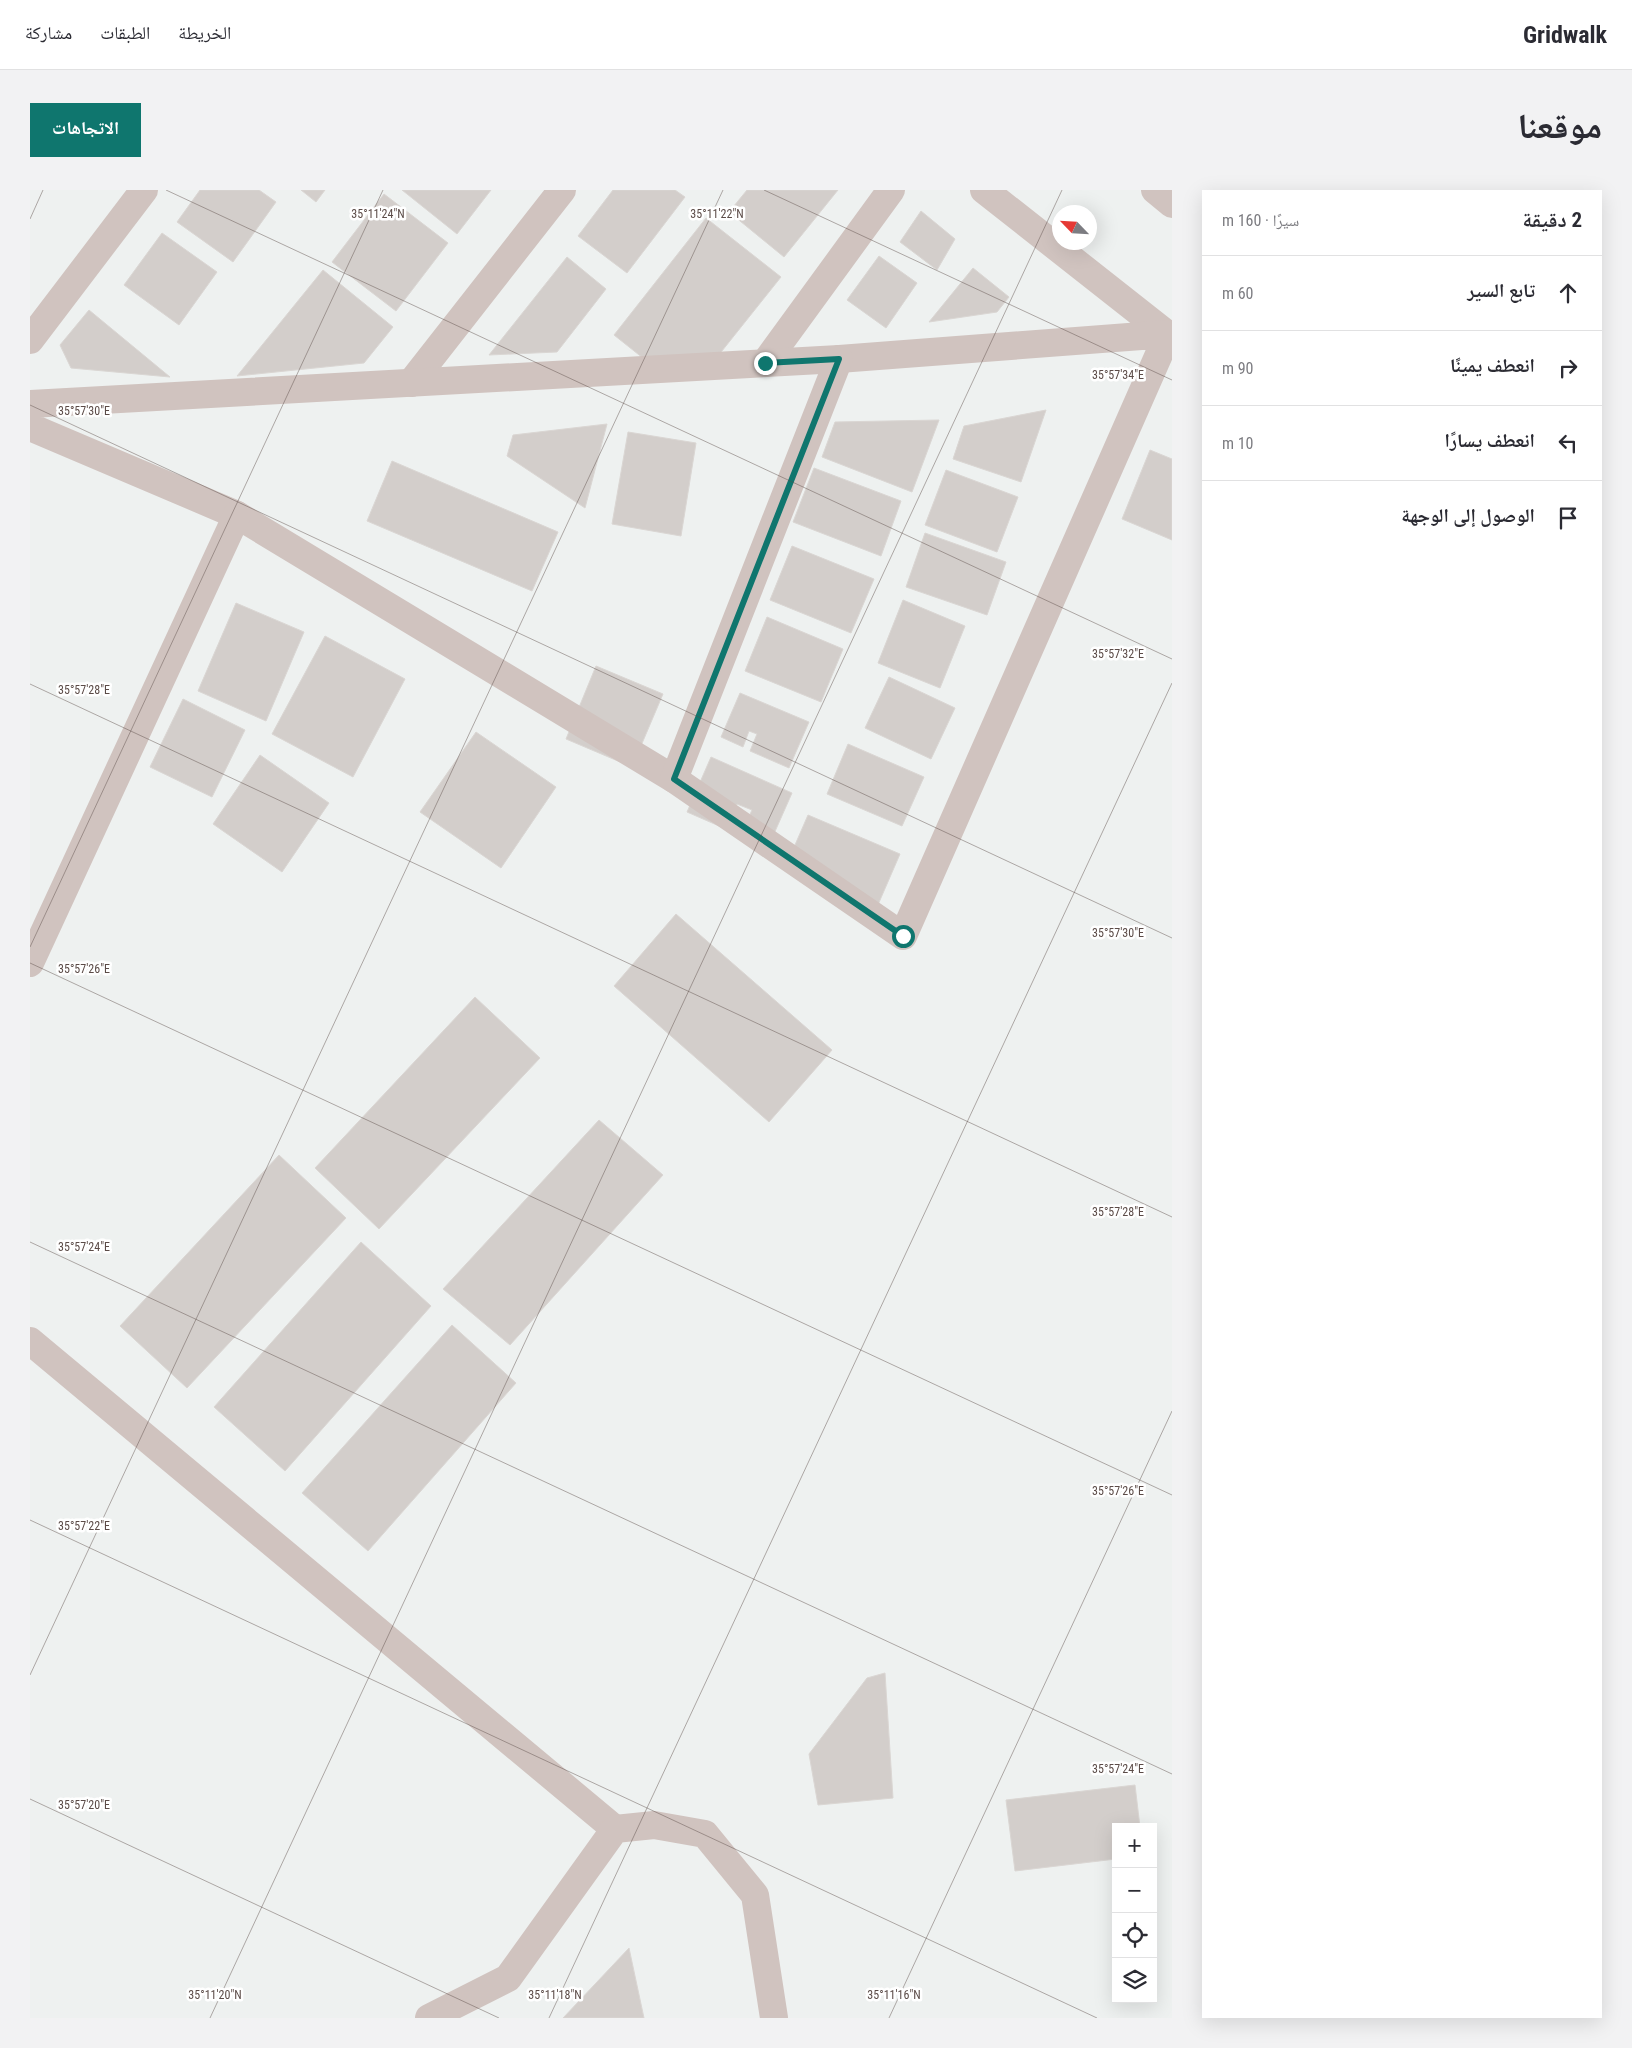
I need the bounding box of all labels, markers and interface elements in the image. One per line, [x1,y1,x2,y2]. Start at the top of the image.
text: Gridwalk [1523,21,1607,49]
text: مشاركة [25,22,72,43]
text: الطبقات [100,22,150,43]
text: الخريطة [178,22,231,43]
button: الاتجاهات [30,103,141,157]
text: موقعنا [1517,106,1602,147]
north arrow [1052,205,1097,250]
text: 35°11'24"N [351,207,405,221]
text: 35°11'22"N [690,207,744,221]
text: 2 دقيقة [1522,208,1582,232]
text: سيرًا · 160 m [1222,211,1299,230]
text: تابع السير [1467,279,1535,302]
icon: ahead [1554,279,1582,307]
text: 60 m [1222,284,1254,303]
route end [754,352,777,375]
text: انعطف يمينًا [1450,354,1535,377]
icon: right [1554,354,1582,382]
text: 90 m [1222,359,1254,378]
text: 35°57'34"E [1092,368,1144,382]
text: 35°57'30"E [58,404,110,418]
text: انعطف يسارًا [1444,429,1535,452]
icon: left [1554,429,1582,457]
text: 10 m [1222,434,1254,453]
text: الوصول إلى الوجهة [1401,504,1535,527]
icon: arrive [1554,504,1582,532]
text: 35°57'32"E [1092,647,1144,661]
text: 35°57'28"E [58,683,110,697]
route start [892,925,915,948]
text: 35°57'30"E [1092,926,1144,940]
text: 35°57'26"E [58,962,110,976]
text: 35°57'28"E [1092,1205,1144,1219]
text: 35°57'24"E [58,1240,110,1254]
text: 35°57'26"E [1092,1484,1144,1498]
text: 35°57'22"E [58,1519,110,1533]
text: 35°57'24"E [1092,1762,1144,1776]
text: 35°57'20"E [58,1798,110,1812]
map controls [1112,1823,1157,2003]
button: + [1112,1823,1157,1868]
button: − [1112,1868,1157,1913]
button: locate [1112,1913,1157,1958]
button: layers [1112,1958,1157,2003]
text: 35°11'20"N [188,1988,242,2002]
text: 35°11'18"N [528,1988,582,2002]
text: 35°11'16"N [867,1988,921,2002]

